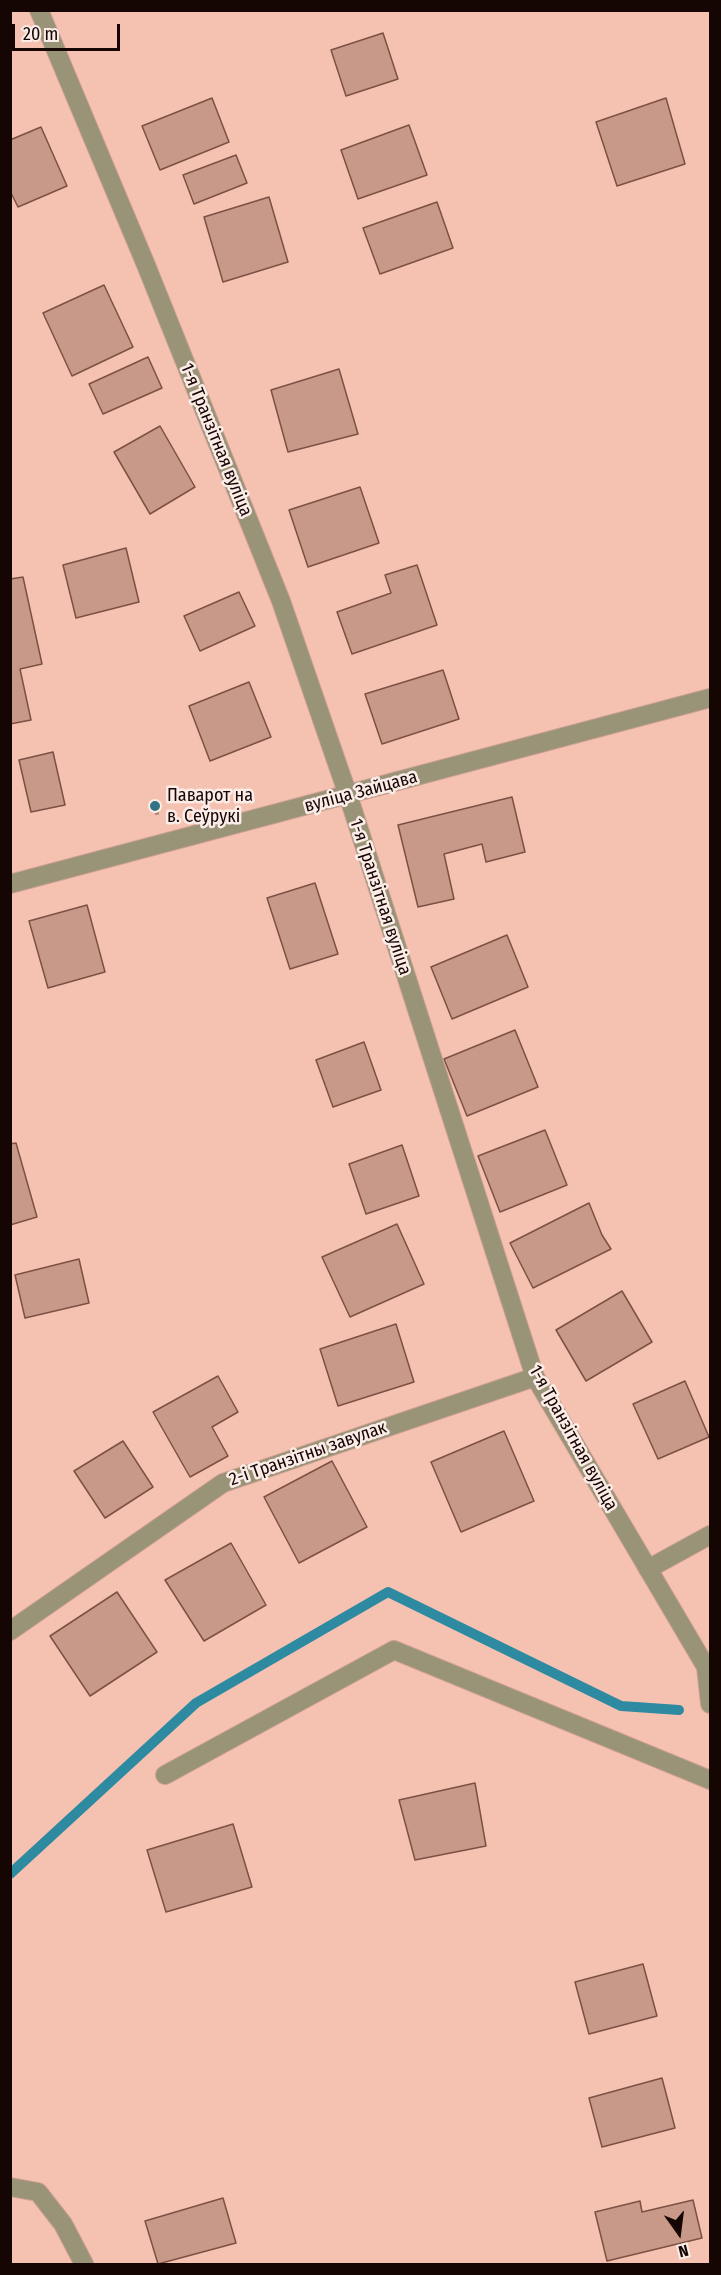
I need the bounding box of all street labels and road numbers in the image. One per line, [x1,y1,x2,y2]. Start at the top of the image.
street label: 1-я Транзітная вуліца [175,360,257,520]
street label: вуліца Зайцава [302,767,420,817]
street label: 1-я Транзітная вуліца [345,816,415,978]
street label: 1-я Транзітная вуліца [524,1362,622,1514]
street label: 2-і Транзітны завулак [227,1417,389,1491]

